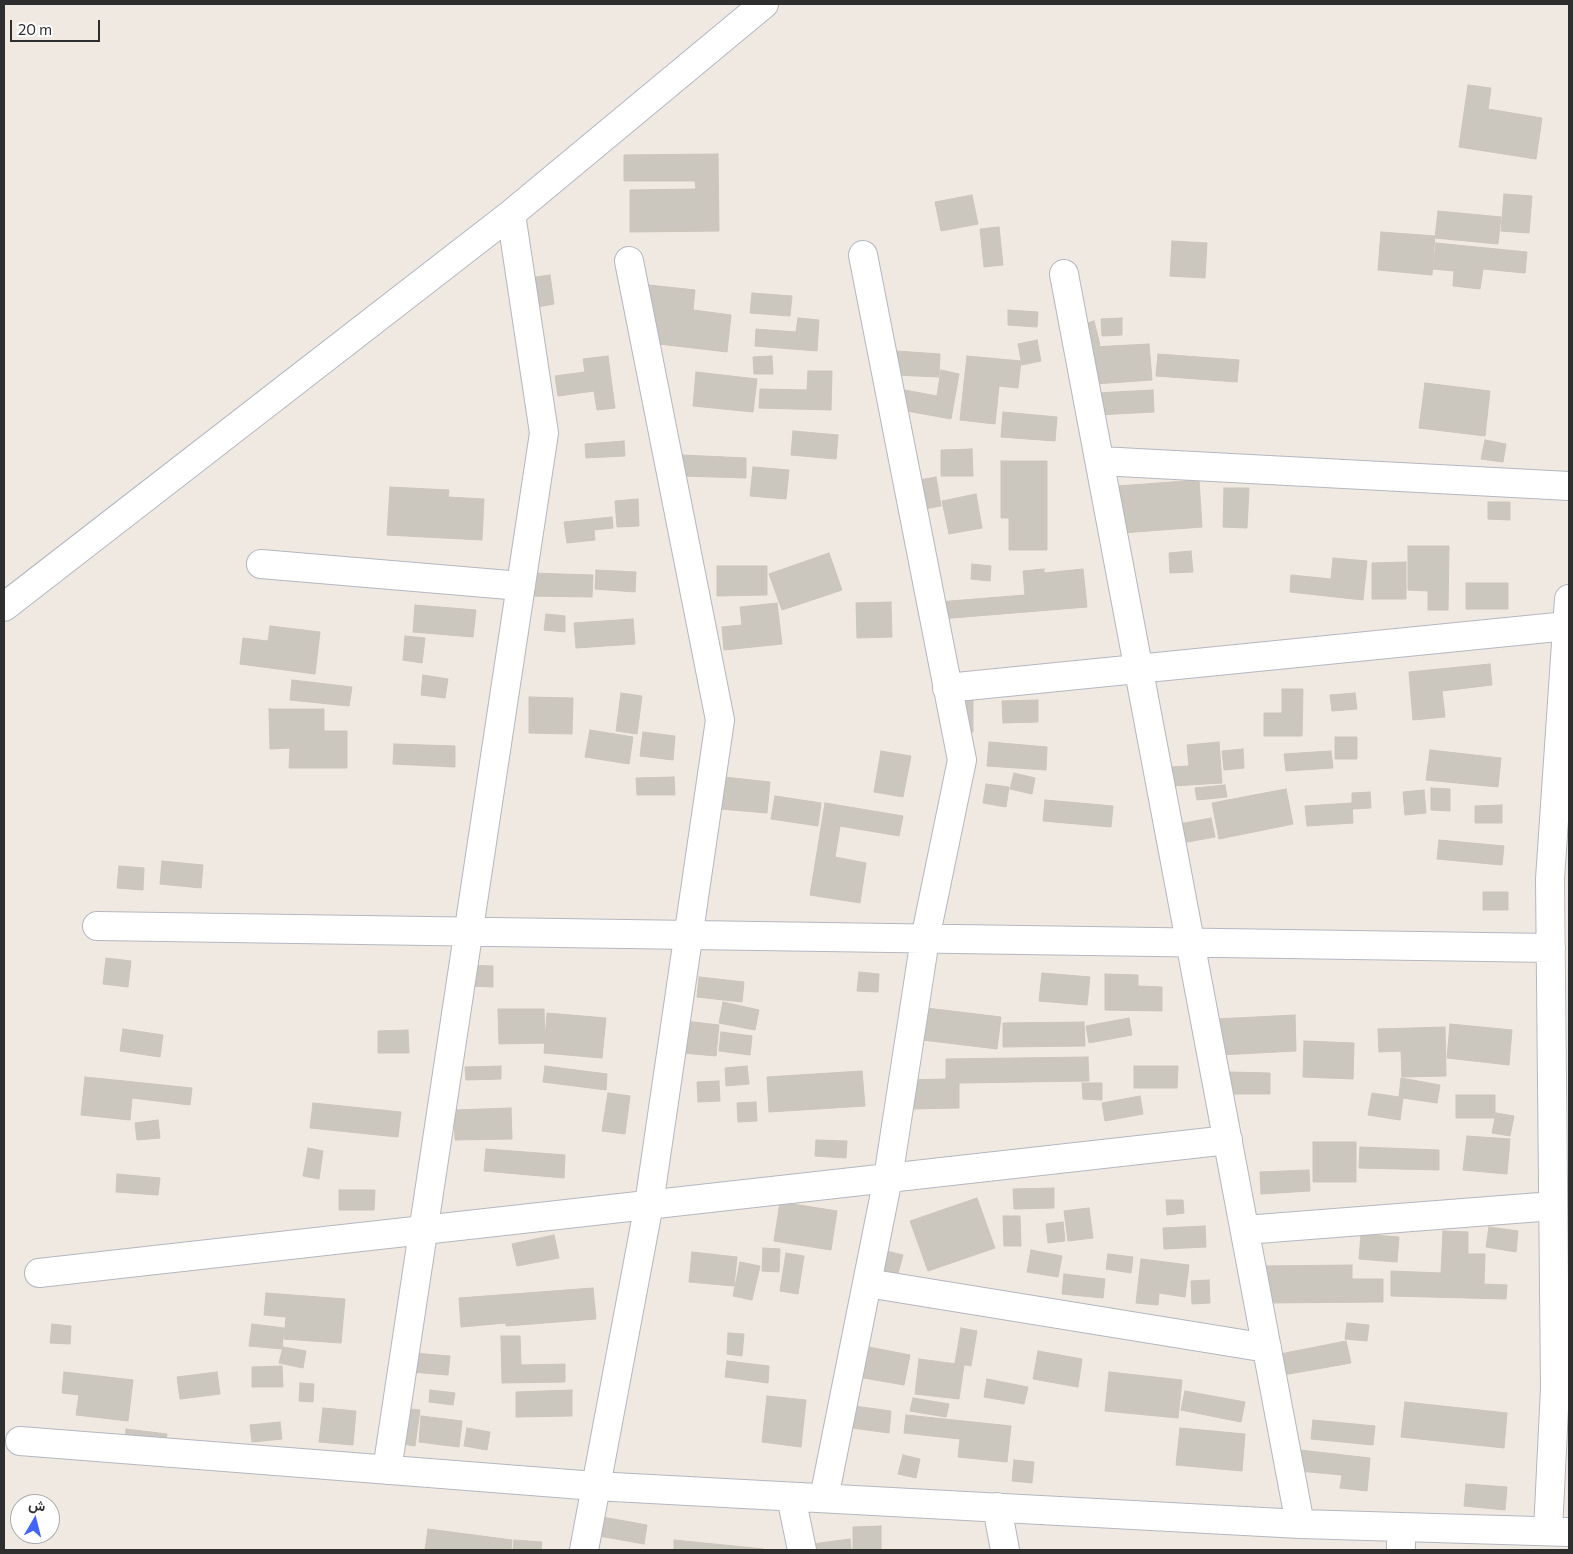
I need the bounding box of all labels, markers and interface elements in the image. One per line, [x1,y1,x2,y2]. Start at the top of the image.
scale bar [12,10,102,42]
text: 20 m [18,20,52,38]
north arrow [10,1494,60,1544]
text: ش [27,1495,47,1514]

